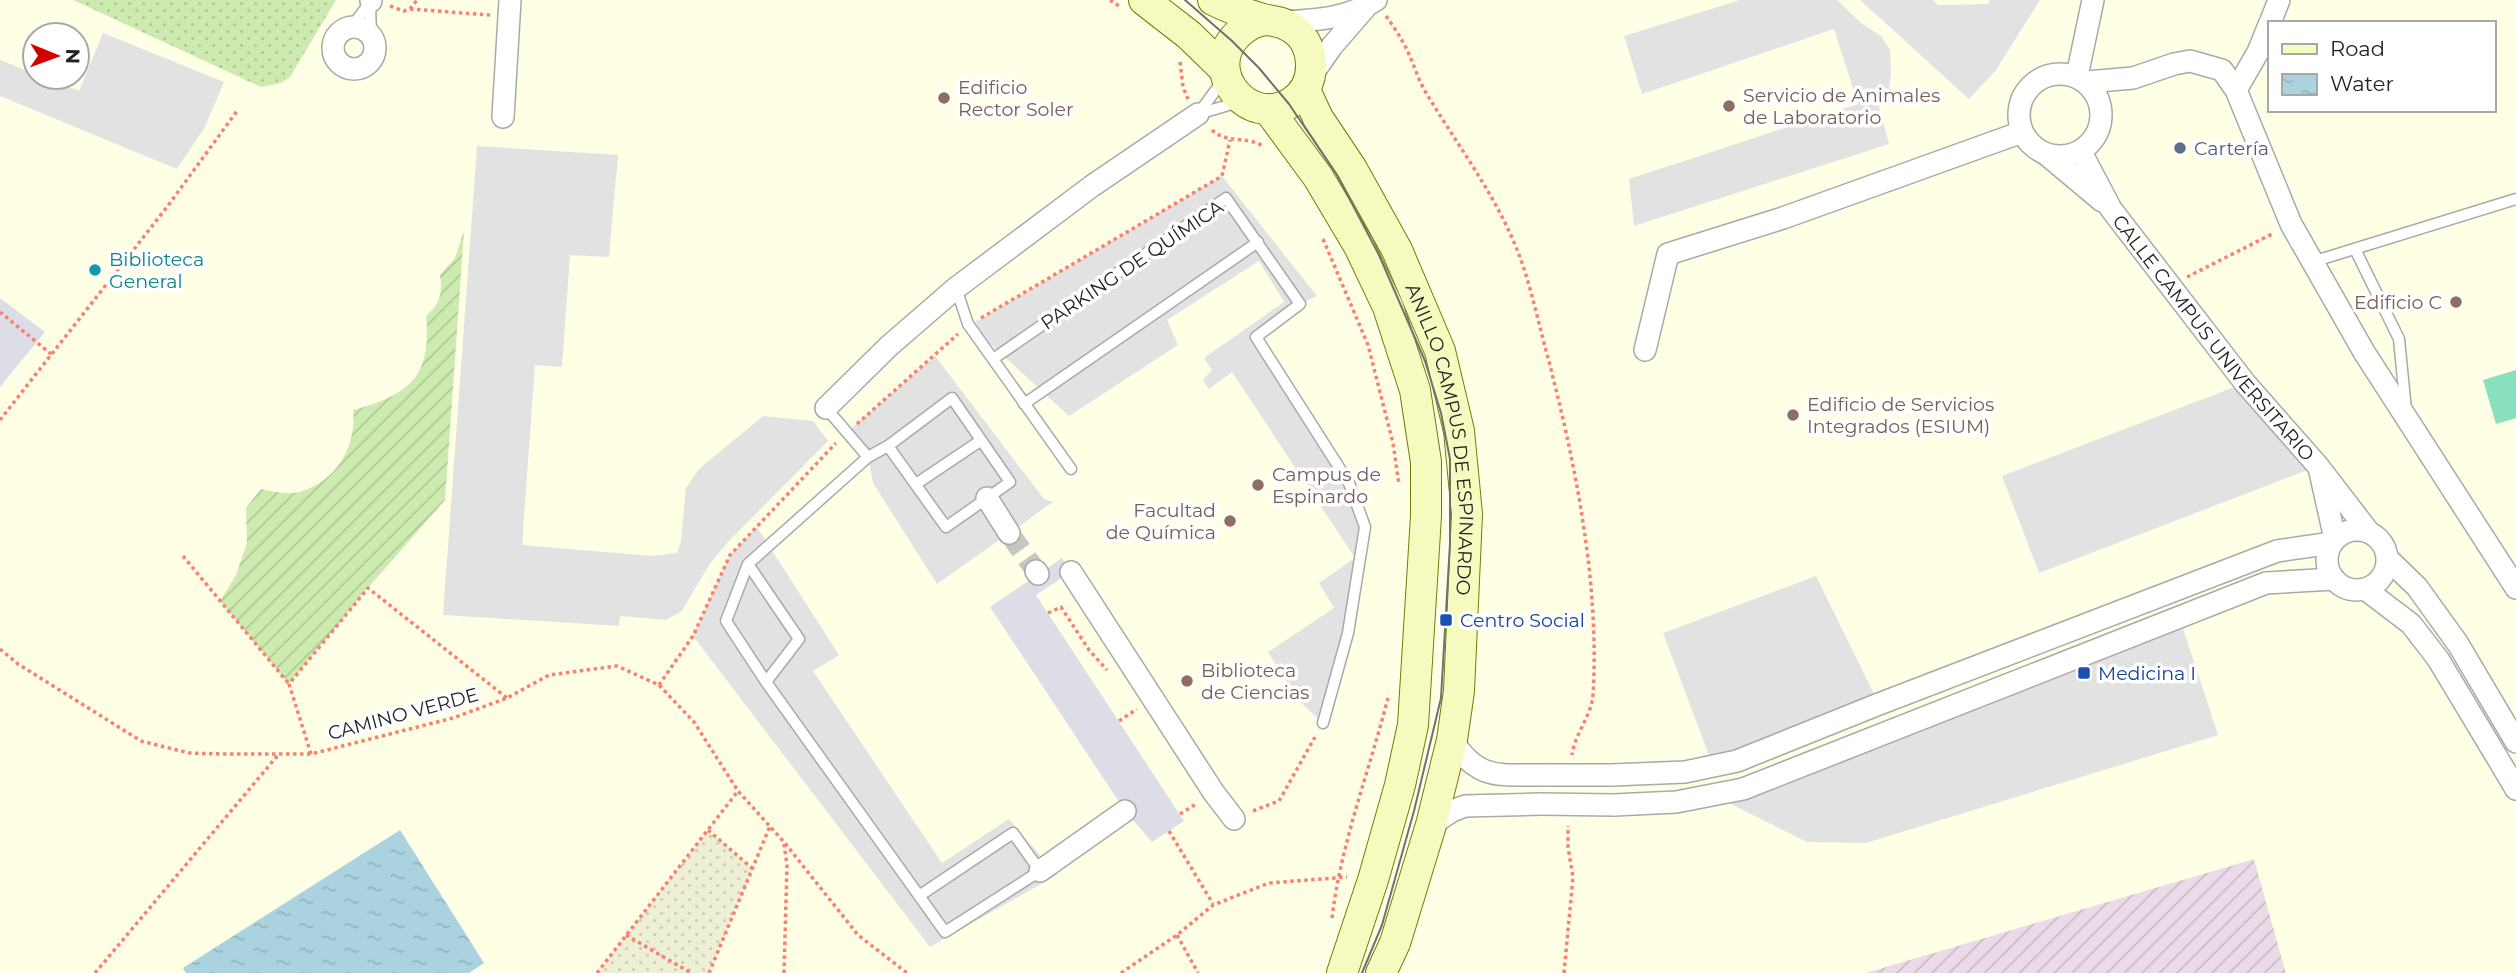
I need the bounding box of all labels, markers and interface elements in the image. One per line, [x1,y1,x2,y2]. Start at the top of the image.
north arrow [21,21,91,91]
legend [2268,21,2495,112]
text: Road [2330,36,2385,61]
text: N [61,48,84,64]
text: Water [2330,71,2394,96]
place label: Edificio Rector Soler [958,76,1074,121]
place label: Servicio de Animales de Laboratorio [1743,84,1940,129]
marker: Edificio Rector Soler [936,90,952,106]
marker: Servicio de Animales de Laboratorio [1721,98,1737,114]
place label: Cartería [2194,137,2269,160]
marker: Cartería [2172,140,2188,156]
street label: PARKING DE QUÍMICA [1036,195,1228,335]
street label: CALLE CAMPUS UNIVERSITARIO [2108,210,2319,465]
place label: Biblioteca General [109,248,204,293]
marker: Biblioteca General [87,262,103,278]
street label: ANILLO CAMPUS DE ESPINARDO [1401,280,1479,596]
place label: Edificio C [2354,291,2442,314]
marker: Edificio C [2448,294,2464,310]
place label: Edificio de Servicios Integrados (ESIUM) [1807,393,1994,438]
marker: Edificio de Servicios Integrados (ESIUM) [1785,407,1801,423]
place label: Campus de Espinardo [1272,463,1381,508]
marker: Campus de Espinardo [1250,477,1266,493]
place label: Facultad de Química [1106,499,1216,544]
marker: Facultad de Química [1222,513,1238,529]
place label: Centro Social [1460,609,1585,632]
marker: Centro Social [1438,612,1454,628]
place label: Biblioteca de Ciencias [1201,659,1309,704]
place label: Medicina I [2098,662,2196,685]
marker: Medicina I [2076,665,2092,681]
marker: Biblioteca de Ciencias [1179,673,1195,689]
street label: CAMINO VERDE [325,683,481,745]

